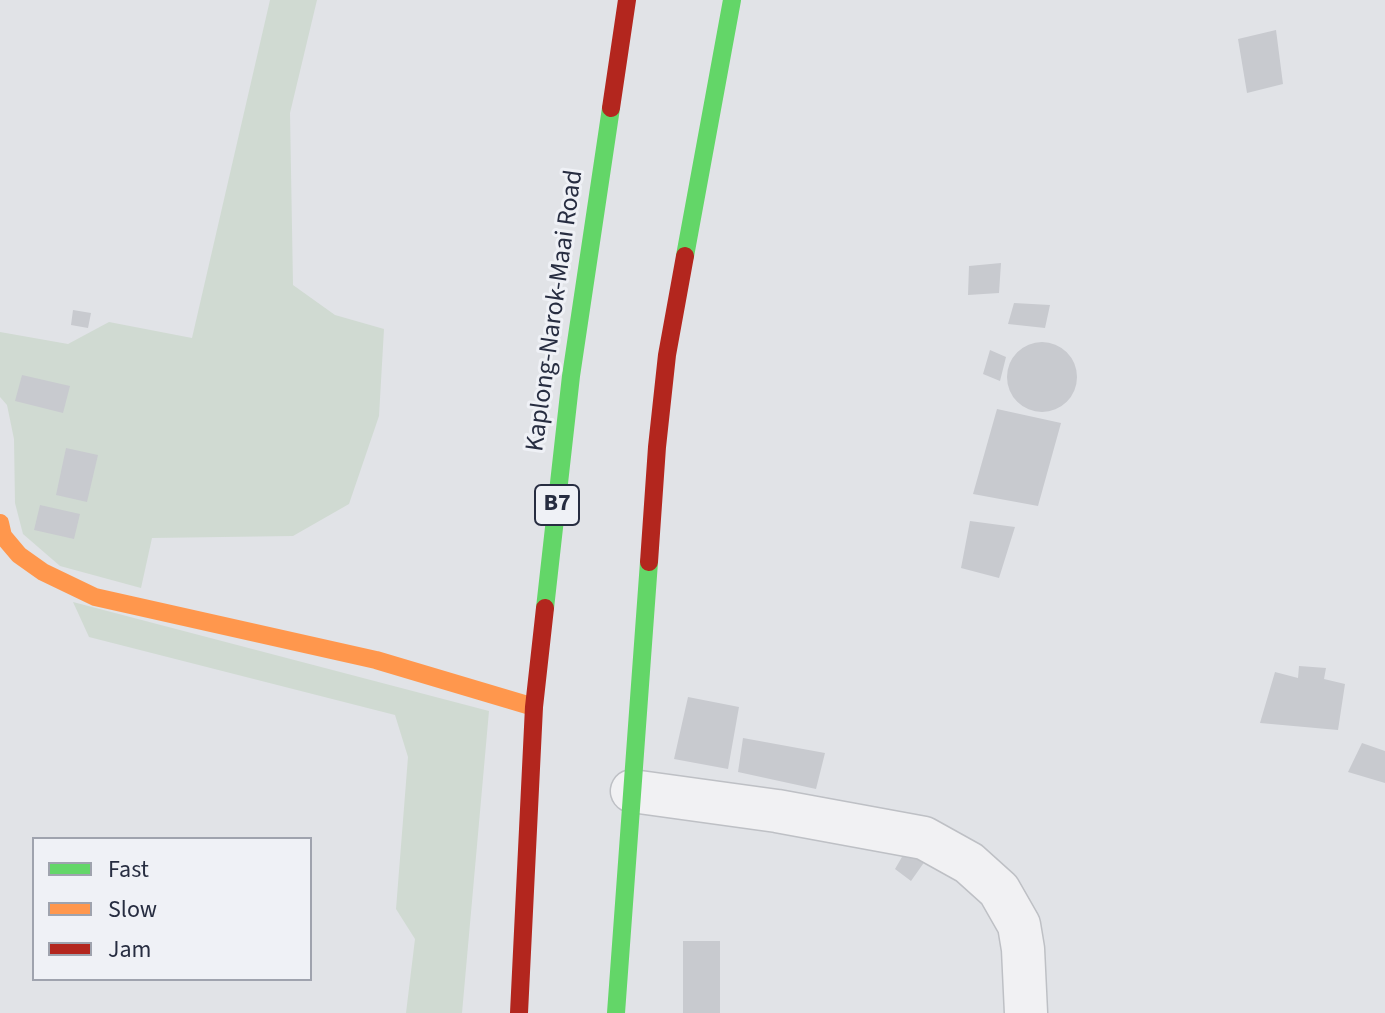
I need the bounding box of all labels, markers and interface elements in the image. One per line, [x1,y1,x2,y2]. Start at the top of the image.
street label: Kaplong-Narok-Maai Road [521,168,591,454]
road number: B7 [535,485,579,525]
legend [32,837,312,981]
text: Fast [108,852,149,887]
text: Slow [108,892,157,927]
text: Jam [108,932,152,967]

